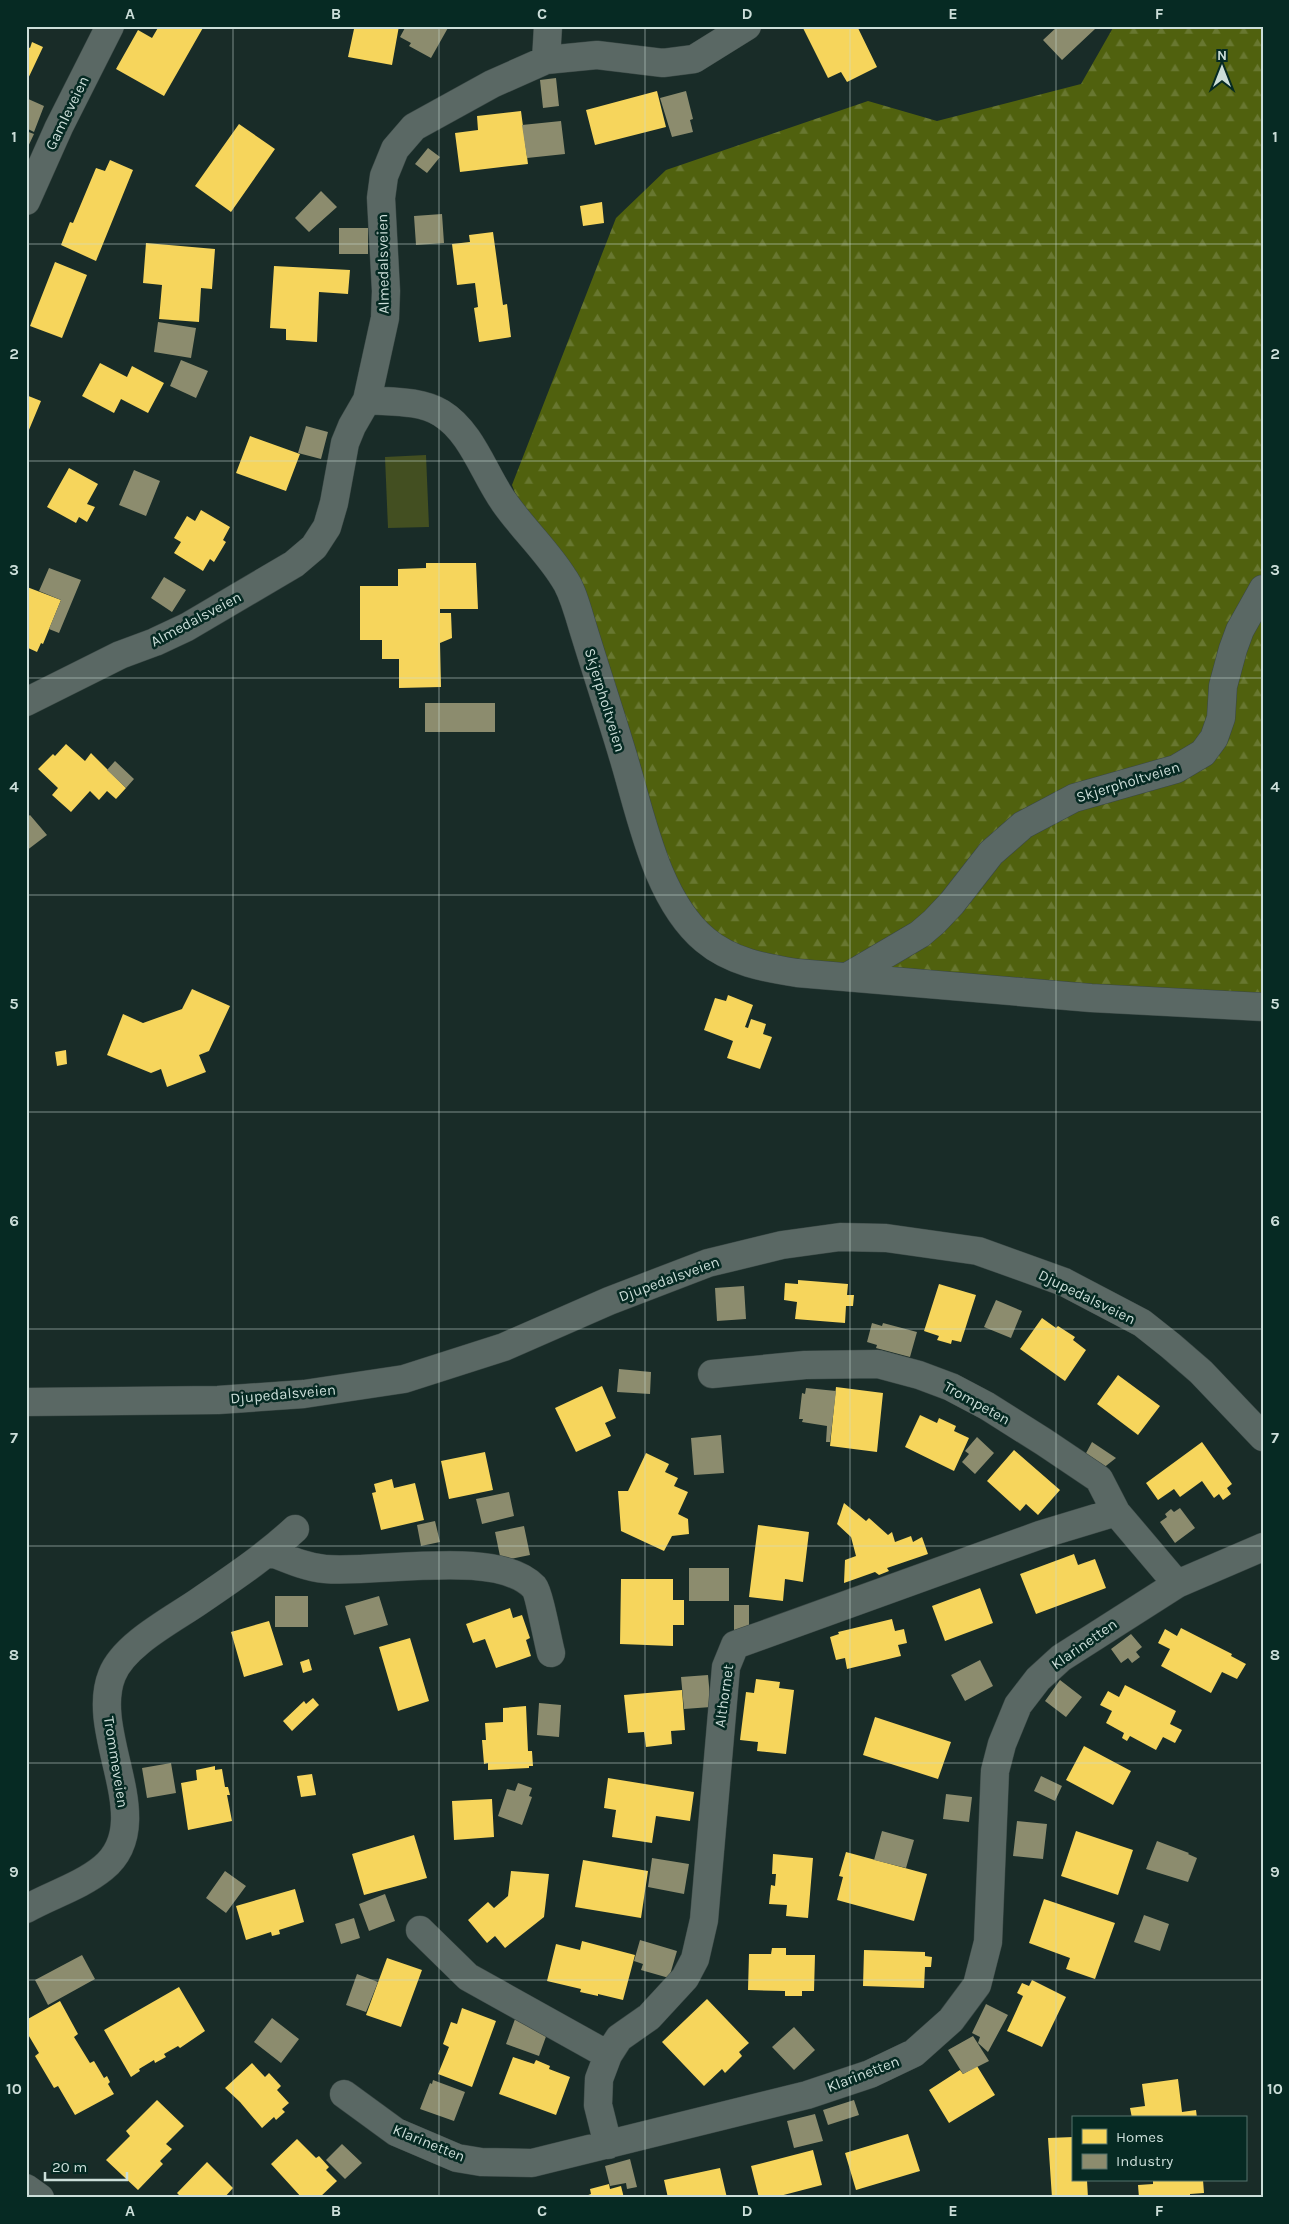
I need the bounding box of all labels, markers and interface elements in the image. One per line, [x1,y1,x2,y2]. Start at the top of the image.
text: A [125,4,135,23]
text: B [331,4,341,23]
text: C [537,4,547,23]
text: D [742,4,753,23]
text: E [948,4,958,23]
text: F [1155,4,1164,23]
north arrow [1196,42,1246,92]
text: N [1217,47,1227,64]
street label: Gamleveien [41,73,93,153]
text: 1 [11,127,17,146]
text: 1 [1272,127,1278,146]
street label: Almedalsveien [373,214,393,314]
text: 2 [9,344,19,363]
text: 2 [1270,344,1280,363]
text: 3 [9,560,19,579]
text: 3 [1270,560,1280,579]
street label: Almedalsveien [148,588,244,650]
street label: Skjerpholtveien [581,646,629,754]
street label: Skjerpholtveien [1074,758,1182,806]
text: 4 [9,777,19,796]
text: 4 [1270,777,1280,796]
text: 5 [9,994,19,1013]
text: 5 [1270,994,1280,1013]
text: 6 [9,1211,19,1230]
text: 6 [1270,1211,1280,1230]
street label: Djupedalsveien [616,1252,722,1306]
street label: Djupedalsveien [1035,1266,1139,1328]
street label: Trompeten [941,1377,1013,1429]
street label: Djupedalsveien [229,1380,337,1408]
text: 7 [10,1428,18,1447]
text: 7 [1271,1428,1279,1447]
street label: Klarinetten [1048,1615,1120,1673]
text: 8 [9,1645,19,1664]
text: 8 [1270,1645,1280,1664]
street label: Althornet [711,1663,737,1729]
street label: Trommeveien [100,1715,132,1809]
text: 9 [9,1862,19,1881]
text: 9 [1270,1862,1280,1881]
street label: Klarinetten [824,2052,902,2096]
text: 10 [6,2079,22,2098]
text: 10 [1267,2079,1283,2098]
legend [1072,2116,1246,2182]
street label: Klarinetten [390,2120,468,2166]
text: Homes [1116,2128,1164,2146]
scale bar [45,2149,128,2181]
text: Industry [1116,2152,1173,2170]
text: 20 m [52,2158,87,2176]
text: A [125,2201,135,2220]
text: B [331,2201,341,2220]
text: C [537,2201,547,2220]
text: D [742,2201,753,2220]
text: E [948,2201,958,2220]
text: F [1155,2201,1164,2220]

